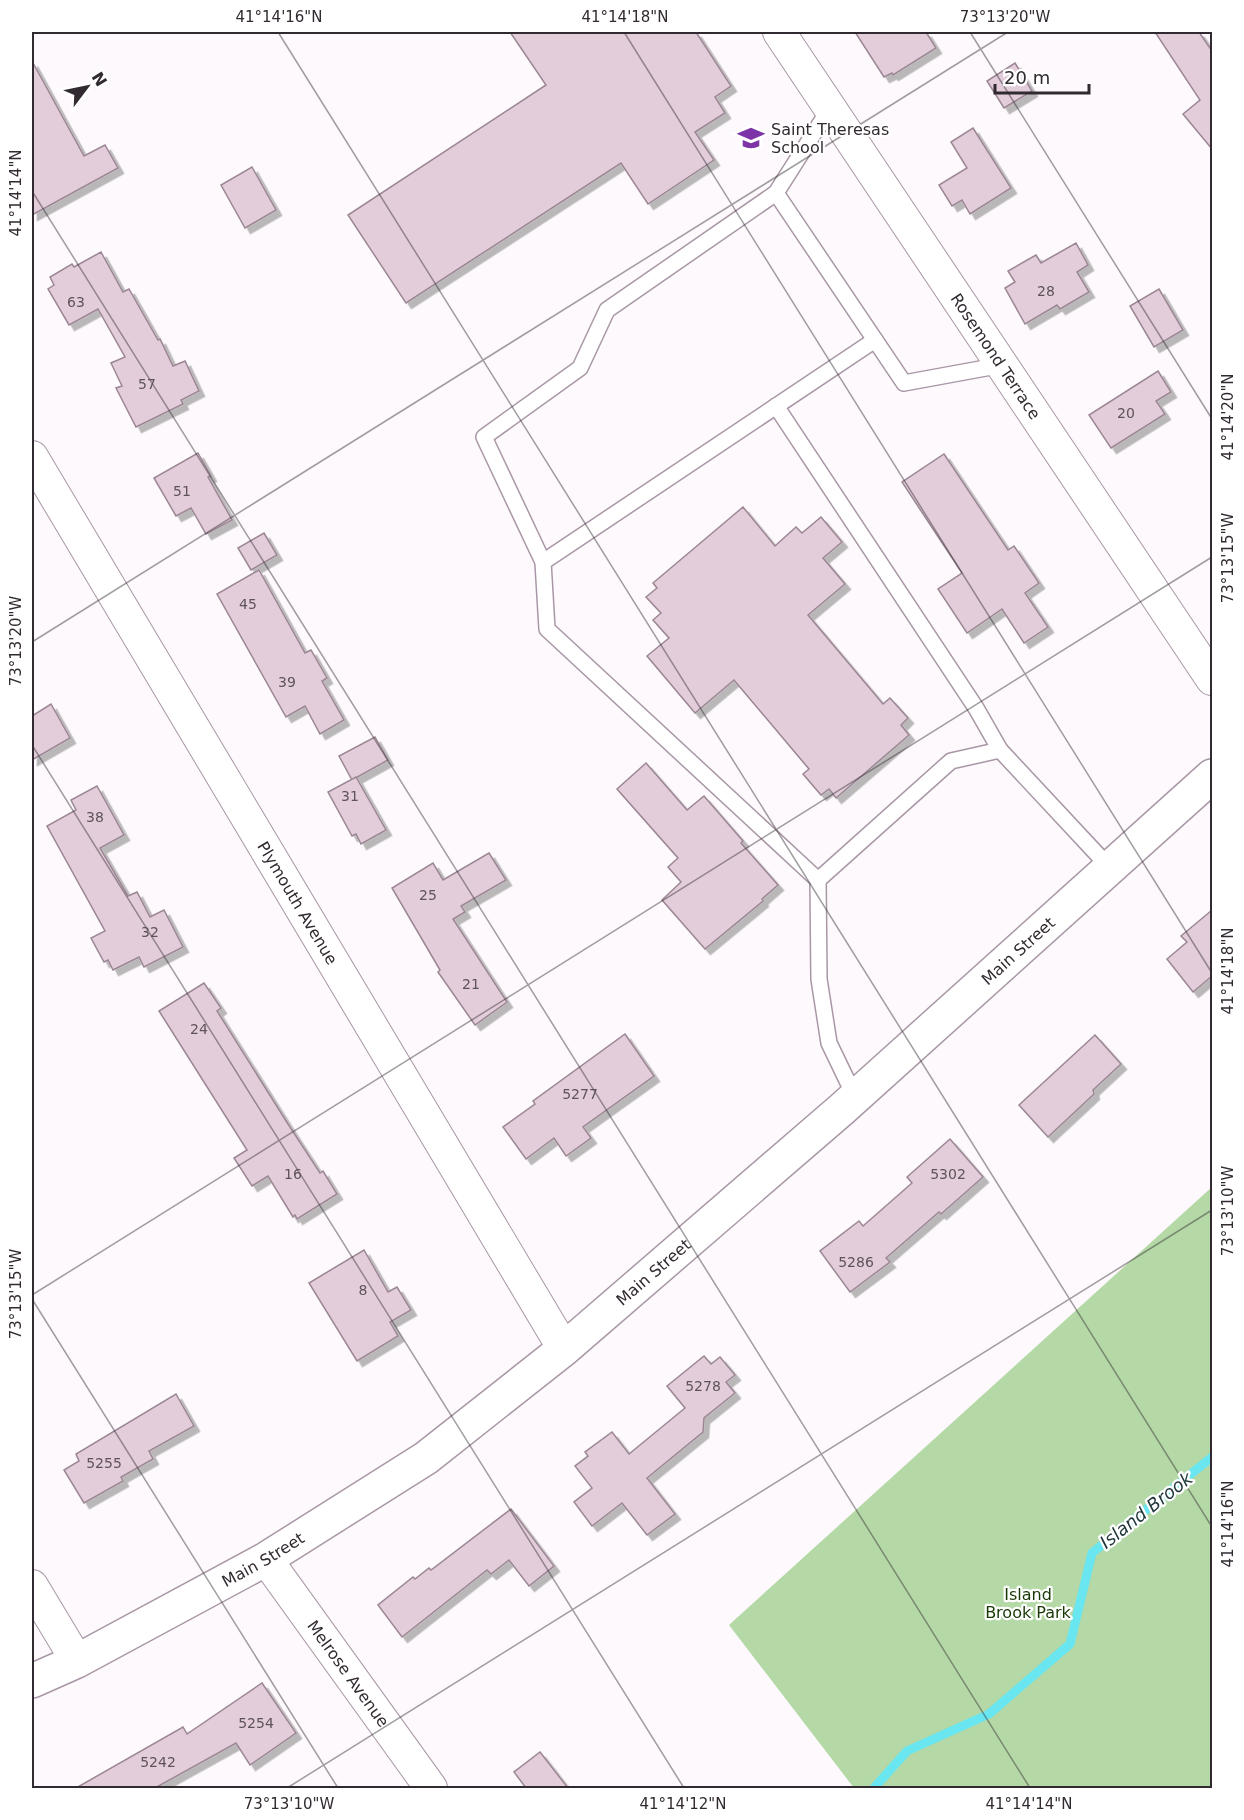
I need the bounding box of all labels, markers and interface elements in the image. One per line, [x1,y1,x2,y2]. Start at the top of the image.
text: 41°14'16"N [235,8,323,26]
text: 41°14'18"N [581,8,669,26]
text: 73°13'20"W [960,8,1050,26]
north arrow [57,57,117,117]
scale bar [995,57,1090,95]
text: 20 m [1004,67,1050,88]
text: N [88,69,111,90]
place label: Saint Theresas School [771,120,889,157]
school or university icon: Saint Theresas School [736,123,766,153]
text: 41°14'14"N [7,149,25,237]
house number: 28 [1037,283,1055,299]
street label: Rosemond Terrace [947,290,1045,423]
house number: 63 [67,294,85,310]
text: 41°14'20"N [1219,373,1237,461]
house number: 57 [138,376,156,392]
house number: 20 [1117,405,1135,421]
house number: 51 [173,483,191,499]
text: 73°13'15"W [1219,513,1237,603]
text: 73°13'20"W [7,596,25,686]
house number: 45 [239,596,257,612]
house number: 39 [278,674,296,690]
house number: 31 [341,788,359,804]
house number: 38 [86,809,104,825]
street label: Plymouth Avenue [254,838,342,968]
house number: 25 [419,887,437,903]
street label: Main Street [977,913,1058,989]
house number: 32 [141,924,159,940]
text: 41°14'18"N [1219,927,1237,1015]
house number: 21 [462,976,480,992]
house number: 24 [190,1021,208,1037]
house number: 5277 [562,1086,598,1102]
house number: 16 [284,1166,302,1182]
house number: 5302 [930,1166,966,1182]
text: 73°13'10"W [1219,1166,1237,1256]
street label: Main Street [612,1235,694,1309]
text: 73°13'15"W [7,1249,25,1339]
house number: 5286 [838,1254,874,1270]
house number: 8 [359,1282,367,1298]
house number: 5278 [685,1378,721,1394]
house number: 5255 [86,1455,122,1471]
water label: Island Brook [1096,1466,1198,1553]
text: 41°14'16"N [1219,1480,1237,1568]
street label: Main Street [218,1528,307,1591]
park label: Island Brook Park [985,1585,1072,1622]
street label: Melrose Avenue [304,1616,393,1730]
house number: 5254 [238,1715,274,1731]
house number: 5242 [140,1754,176,1770]
text: 73°13'10"W [244,1795,334,1813]
text: 41°14'12"N [639,1795,727,1813]
text: 41°14'14"N [985,1795,1073,1813]

